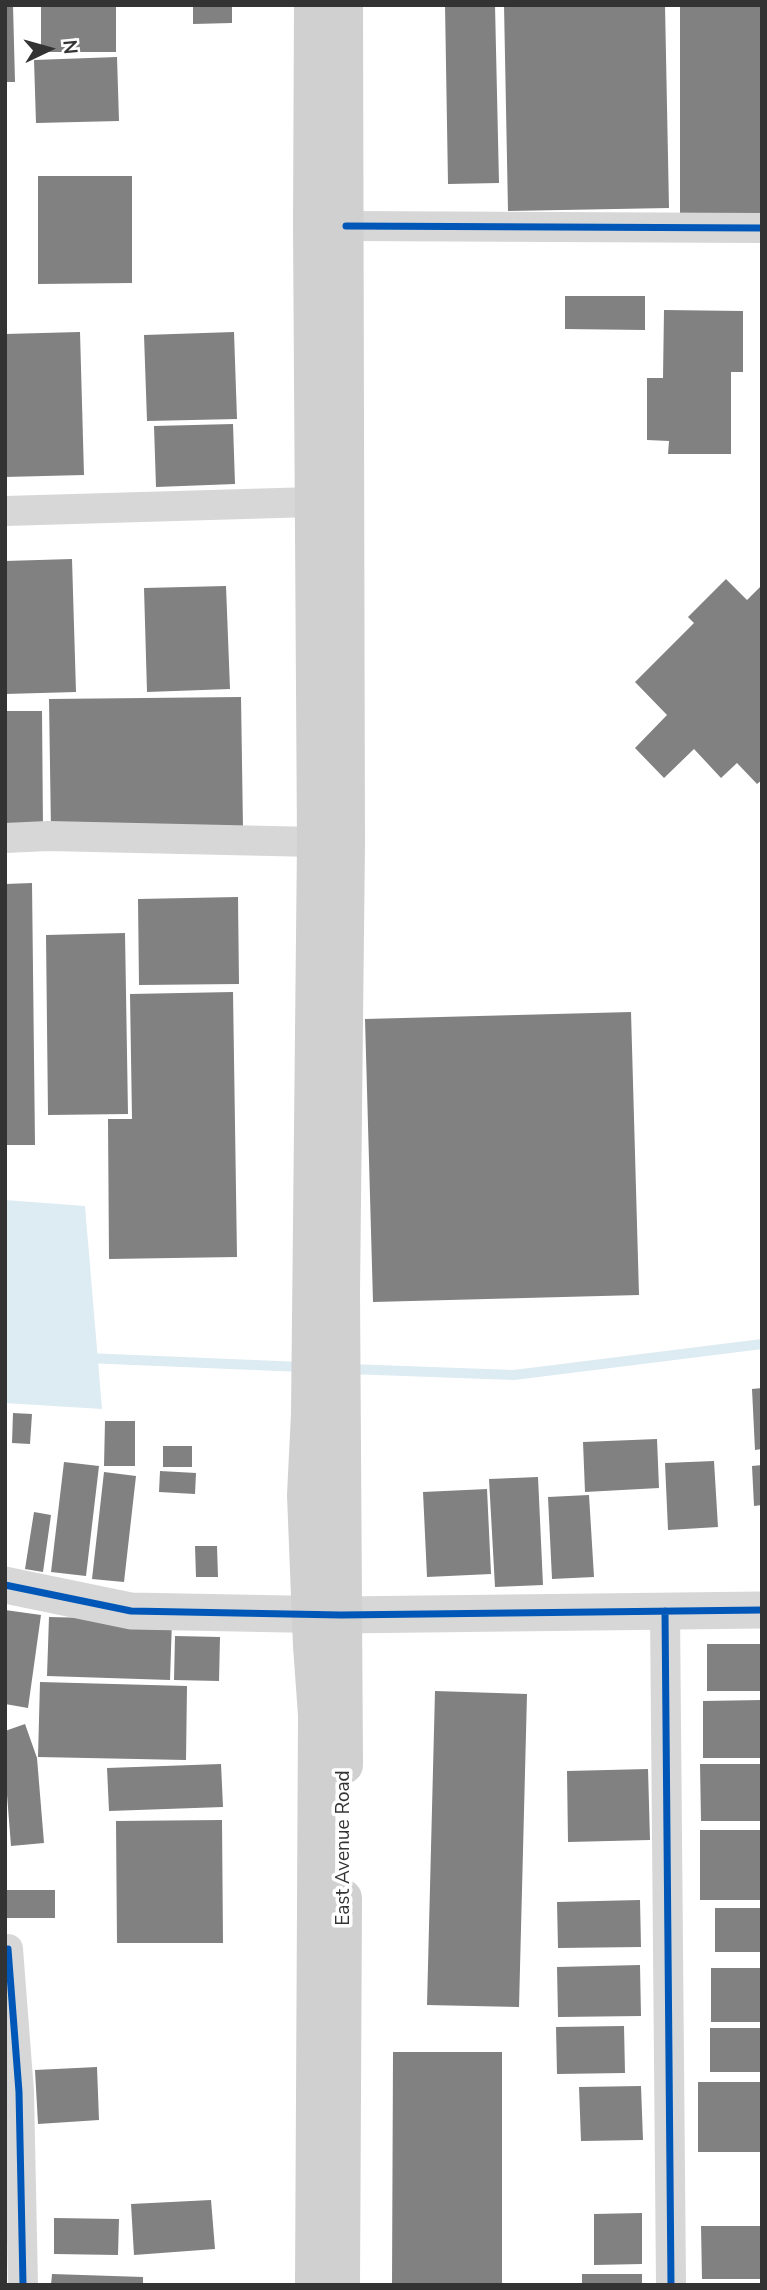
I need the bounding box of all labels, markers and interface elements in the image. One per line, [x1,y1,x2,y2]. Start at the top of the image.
north arrow [14,14,84,84]
text: N [56,39,83,55]
street label: East Avenue Road [333,1770,355,1926]

